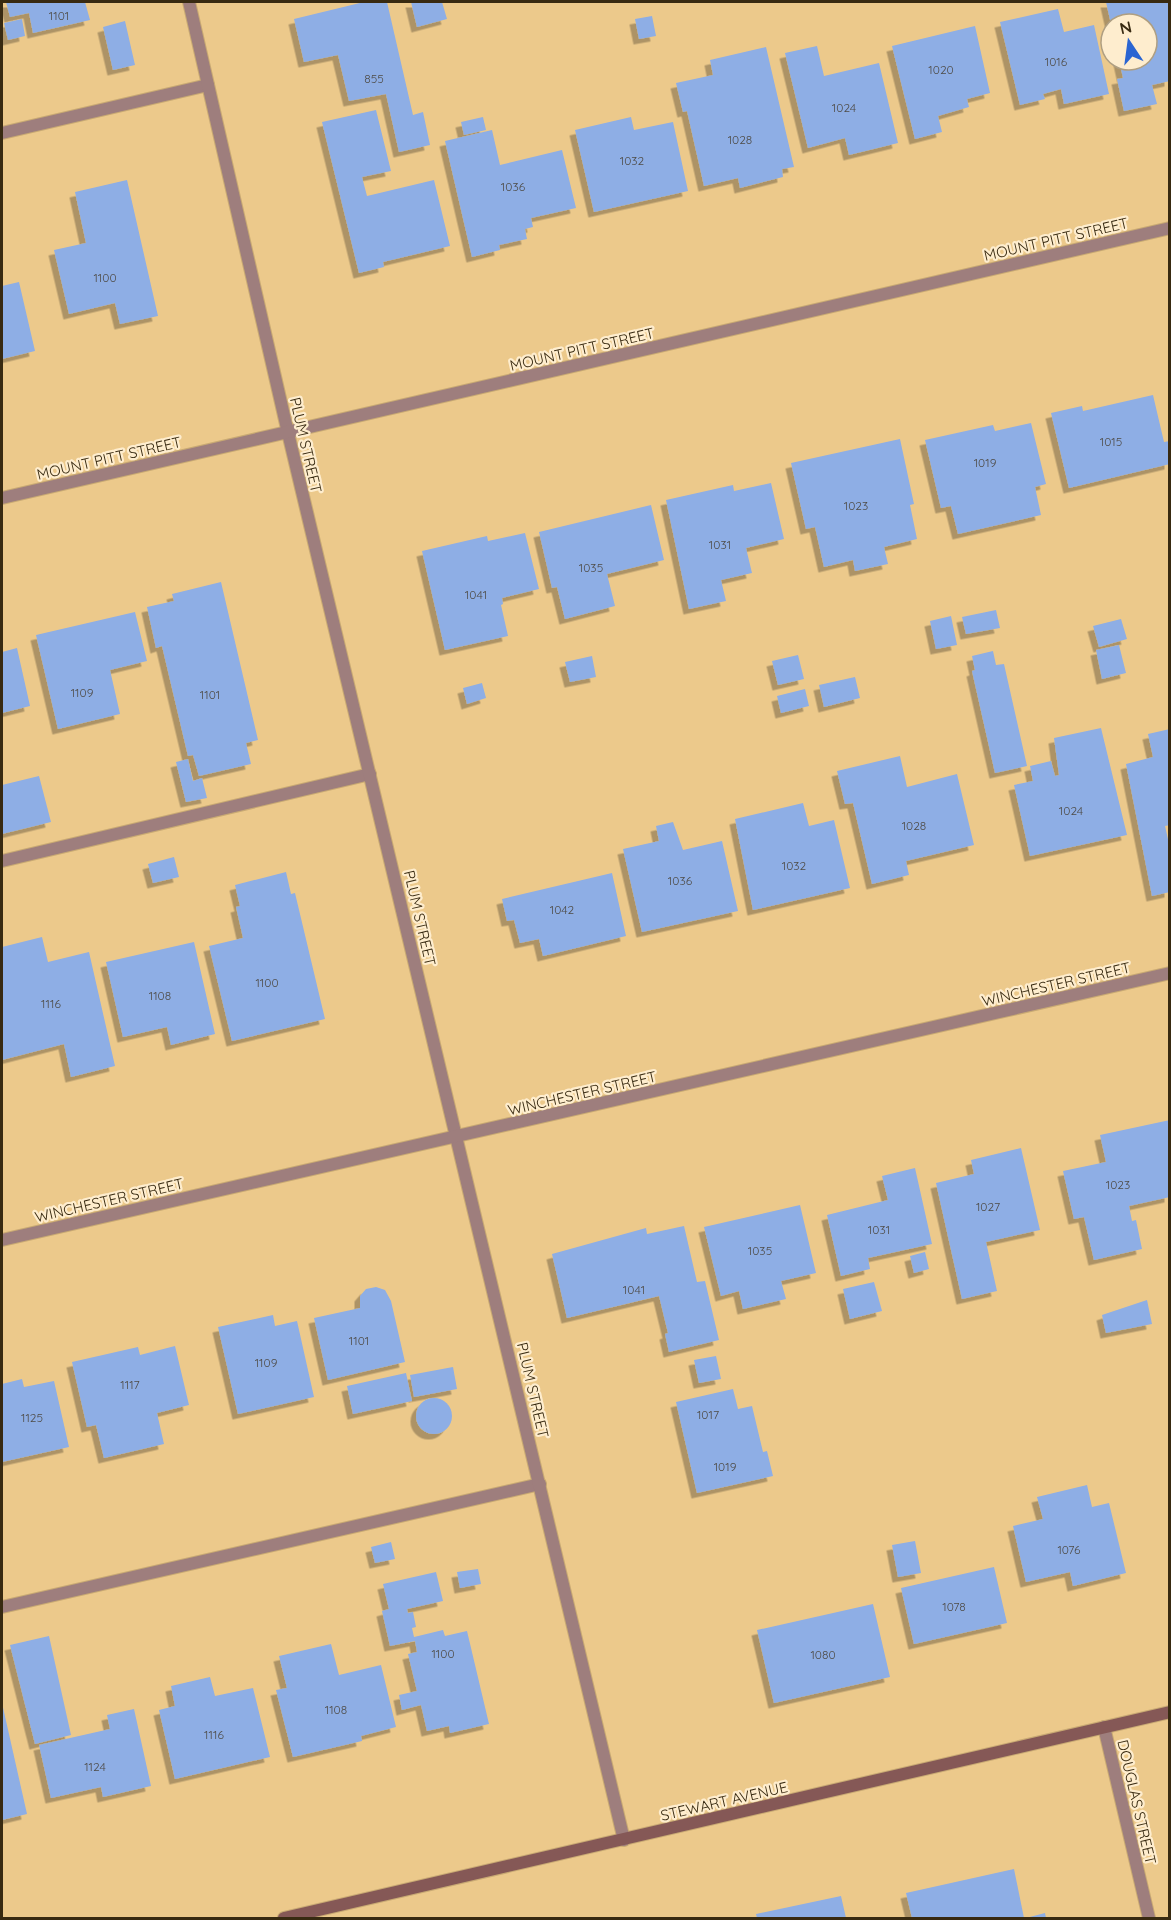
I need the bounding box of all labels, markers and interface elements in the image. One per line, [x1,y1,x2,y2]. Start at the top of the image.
house number: 1101 [49,8,69,23]
north arrow [1099,12,1159,72]
text: N [1118,16,1134,38]
house number: 1016 [1045,54,1068,69]
house number: 1020 [928,62,954,77]
house number: 855 [364,71,384,86]
house number: 1024 [832,100,856,115]
house number: 1028 [728,132,752,147]
house number: 1032 [620,153,645,168]
house number: 1036 [501,179,526,194]
street label: MOUNT PITT STREET [982,213,1130,265]
house number: 1100 [93,270,117,285]
street label: MOUNT PITT STREET [508,323,656,375]
street label: PLUM STREET [286,395,326,495]
street label: MOUNT PITT STREET [35,432,183,484]
house number: 1015 [1100,434,1122,449]
house number: 1019 [974,455,997,470]
house number: 1023 [844,498,868,513]
house number: 1031 [709,537,731,552]
house number: 1035 [579,560,603,575]
house number: 1041 [465,587,487,602]
house number: 1109 [71,685,94,700]
house number: 1101 [200,687,220,702]
house number: 1024 [1059,803,1083,818]
house number: 1028 [902,818,926,833]
house number: 1032 [782,858,807,873]
street label: PLUM STREET [400,868,440,968]
house number: 1036 [668,873,693,888]
house number: 1042 [550,902,575,917]
street label: WINCHESTER STREET [980,958,1132,1010]
house number: 1100 [255,975,279,990]
house number: 1108 [149,988,171,1003]
house number: 1116 [41,996,61,1011]
street label: WINCHESTER STREET [506,1067,658,1119]
street label: WINCHESTER STREET [33,1174,185,1226]
house number: 1023 [1106,1177,1130,1192]
house number: 1027 [976,1199,1000,1214]
house number: 1031 [868,1222,890,1237]
house number: 1035 [748,1243,772,1258]
house number: 1041 [623,1282,645,1297]
house number: 1101 [349,1333,369,1348]
street label: PLUM STREET [513,1340,553,1440]
house number: 1109 [255,1355,278,1370]
house number: 1117 [120,1377,140,1392]
house number: 1017 [697,1407,719,1422]
house number: 1125 [21,1410,43,1425]
house number: 1019 [714,1459,737,1474]
house number: 1076 [1057,1542,1081,1557]
house number: 1078 [942,1599,966,1614]
house number: 1100 [431,1646,455,1661]
house number: 1080 [810,1647,836,1662]
house number: 1108 [325,1702,347,1717]
house number: 1116 [204,1727,224,1742]
street label: DOUGLAS STREET [1113,1738,1161,1866]
house number: 1124 [84,1759,106,1774]
street label: STEWART AVENUE [659,1777,789,1825]

